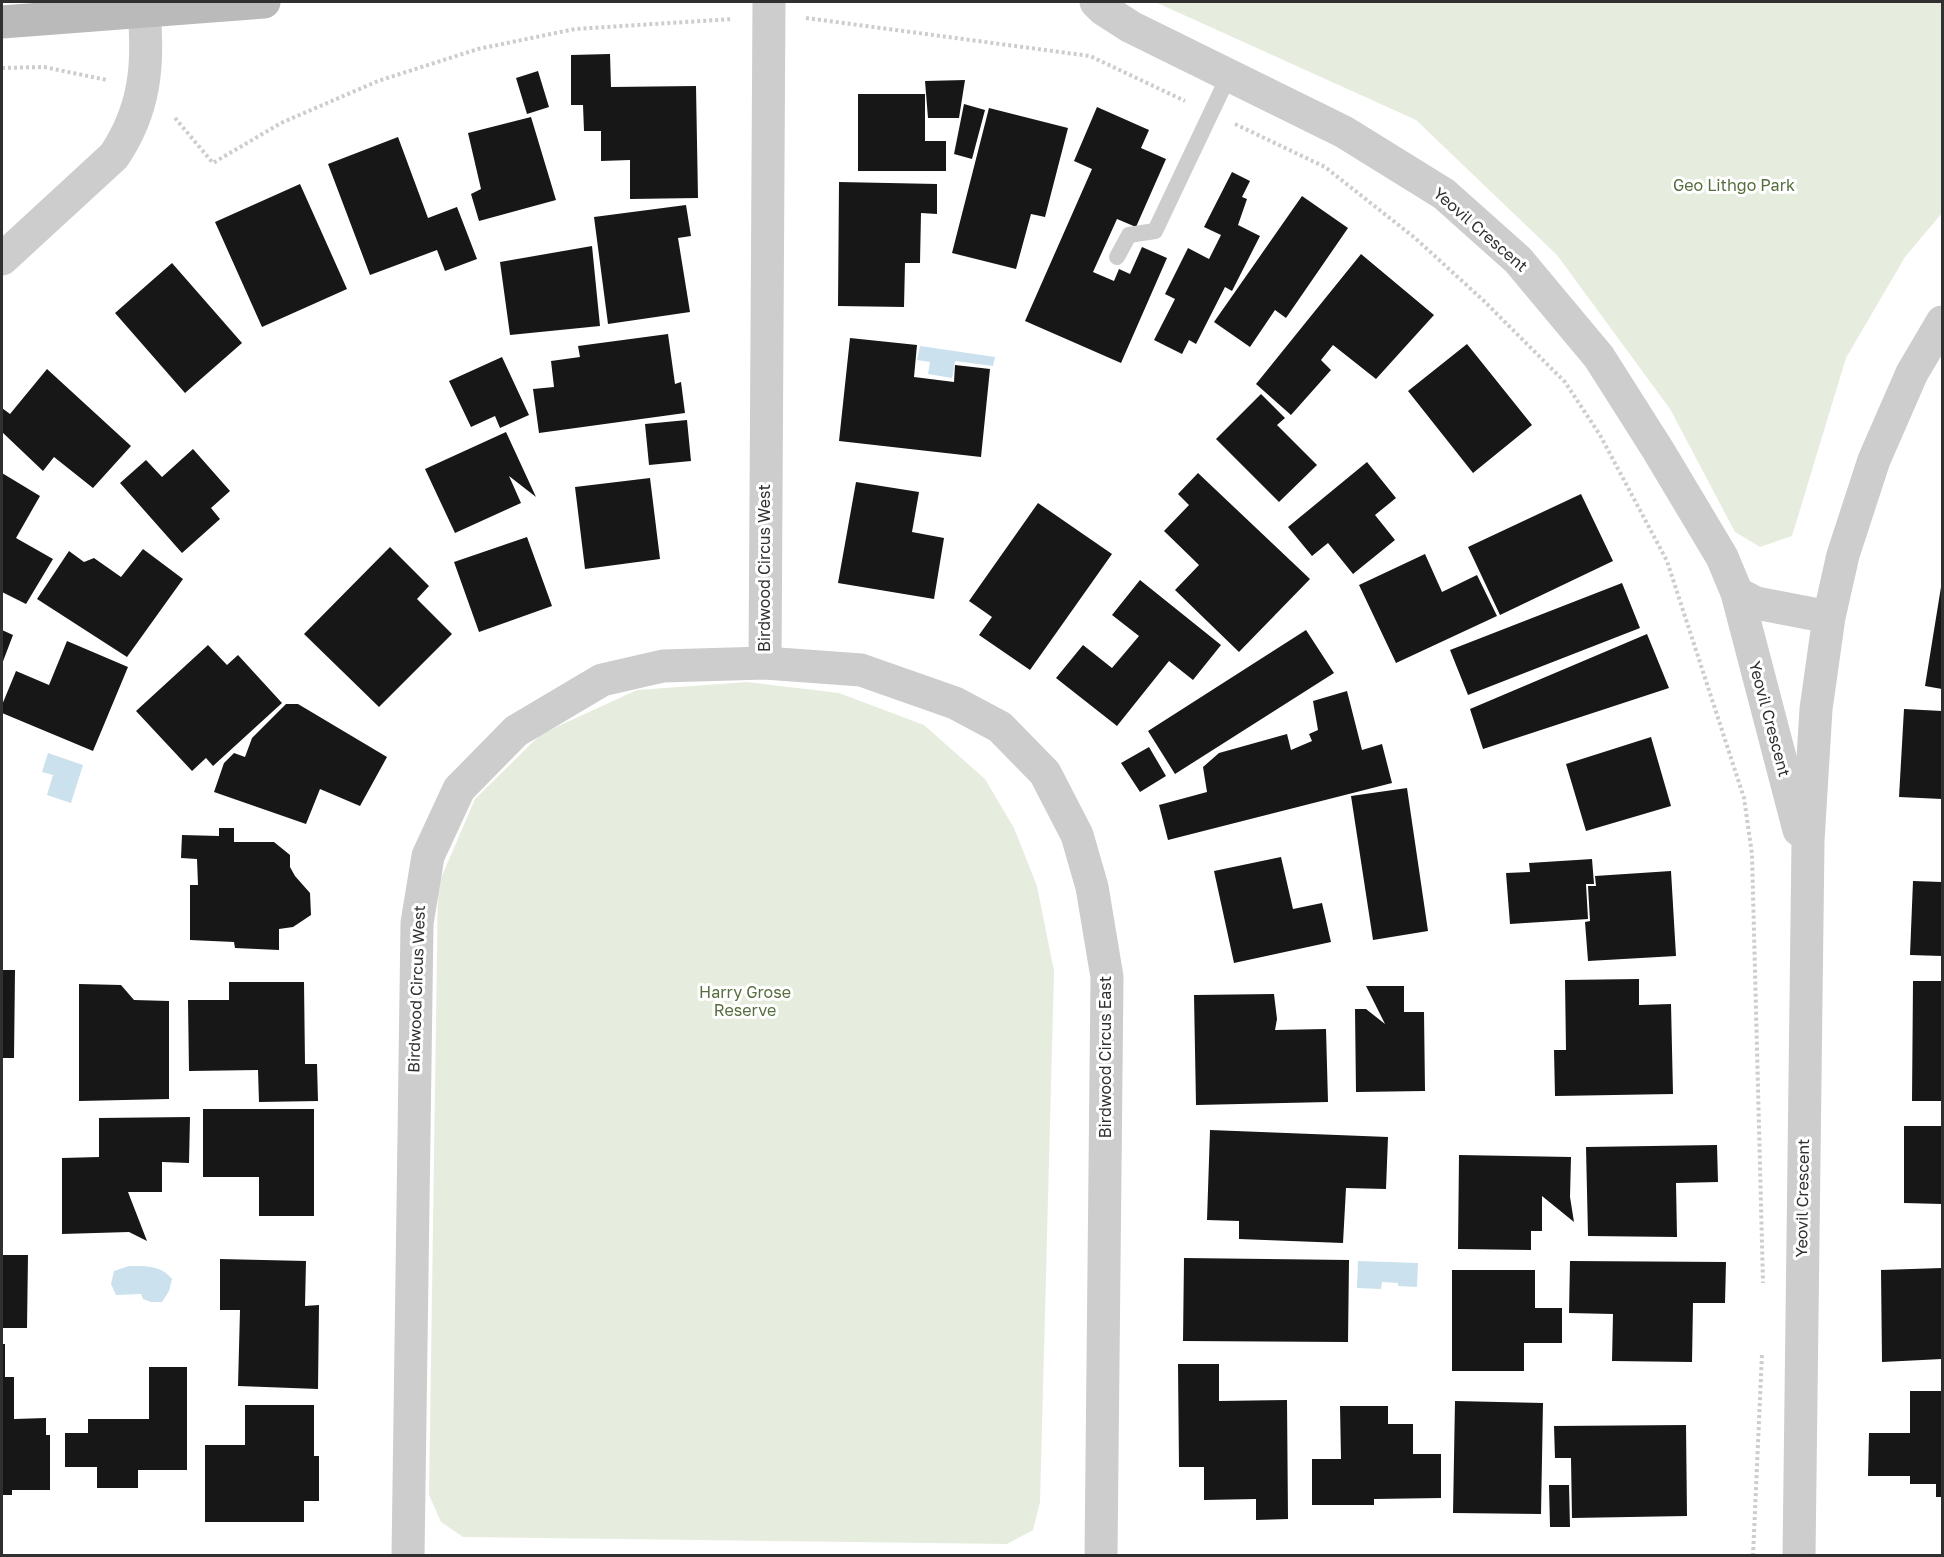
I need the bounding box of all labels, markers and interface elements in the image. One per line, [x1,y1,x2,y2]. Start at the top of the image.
park label: Geo Lithgo Park [1673,176,1795,196]
street label: Yeovil Crescent [1429,184,1531,276]
street label: Birdwood Circus West [755,484,775,652]
street label: Yeovil Crescent [1744,659,1794,779]
street label: Birdwood Circus West [404,905,430,1073]
street label: Birdwood Circus East [1096,976,1116,1138]
park label: Harry Grose Reserve [699,983,791,1021]
street label: Yeovil Crescent [1792,1138,1814,1258]

